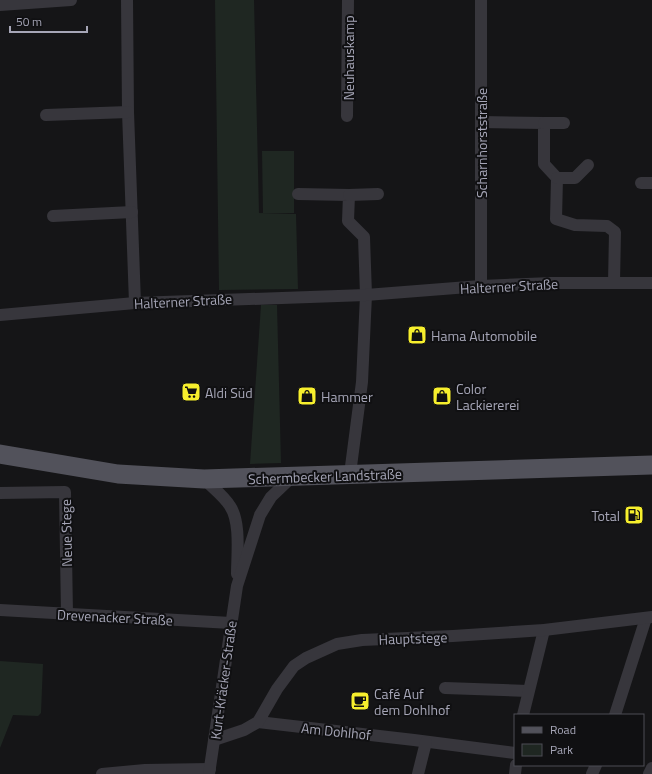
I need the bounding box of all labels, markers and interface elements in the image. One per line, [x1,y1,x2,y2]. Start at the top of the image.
scale bar [10,8,87,34]
text: 50 m [16,12,42,31]
street label: Neuhauskamp [338,15,359,101]
street label: Scharnhorststraße [471,88,492,198]
street label: Halterner Straße [459,273,559,299]
street label: Halterner Straße [133,288,233,314]
shop icon: Hama Automobile [406,324,428,346]
place label: Hama Automobile [431,325,537,346]
place label: Color Lackiererei [456,378,519,415]
supermarket icon: Aldi Süd [180,381,202,403]
place label: Aldi Süd [205,382,253,403]
shop icon: Hammer [296,385,318,407]
shop icon: Color Lackiererei [431,385,453,407]
place label: Hammer [321,386,373,407]
street label: Schermbecker Landstraße [248,463,402,489]
street label: Neue Stege [55,499,77,567]
fuel station icon: Total [623,504,645,526]
place label: Total [591,505,620,526]
street label: Drevenacker Straße [57,603,173,631]
street label: Kurt-Kräcker-Straße [204,619,242,741]
street label: Hauptstege [378,626,448,650]
place label: Café Auf dem Dohlhof [374,683,450,720]
cafe icon: Café Auf dem Dohlhof [349,690,371,712]
legend [514,714,644,766]
street label: Am Dohlhof [300,717,372,745]
text: Road [550,720,576,739]
text: Park [550,740,573,759]

